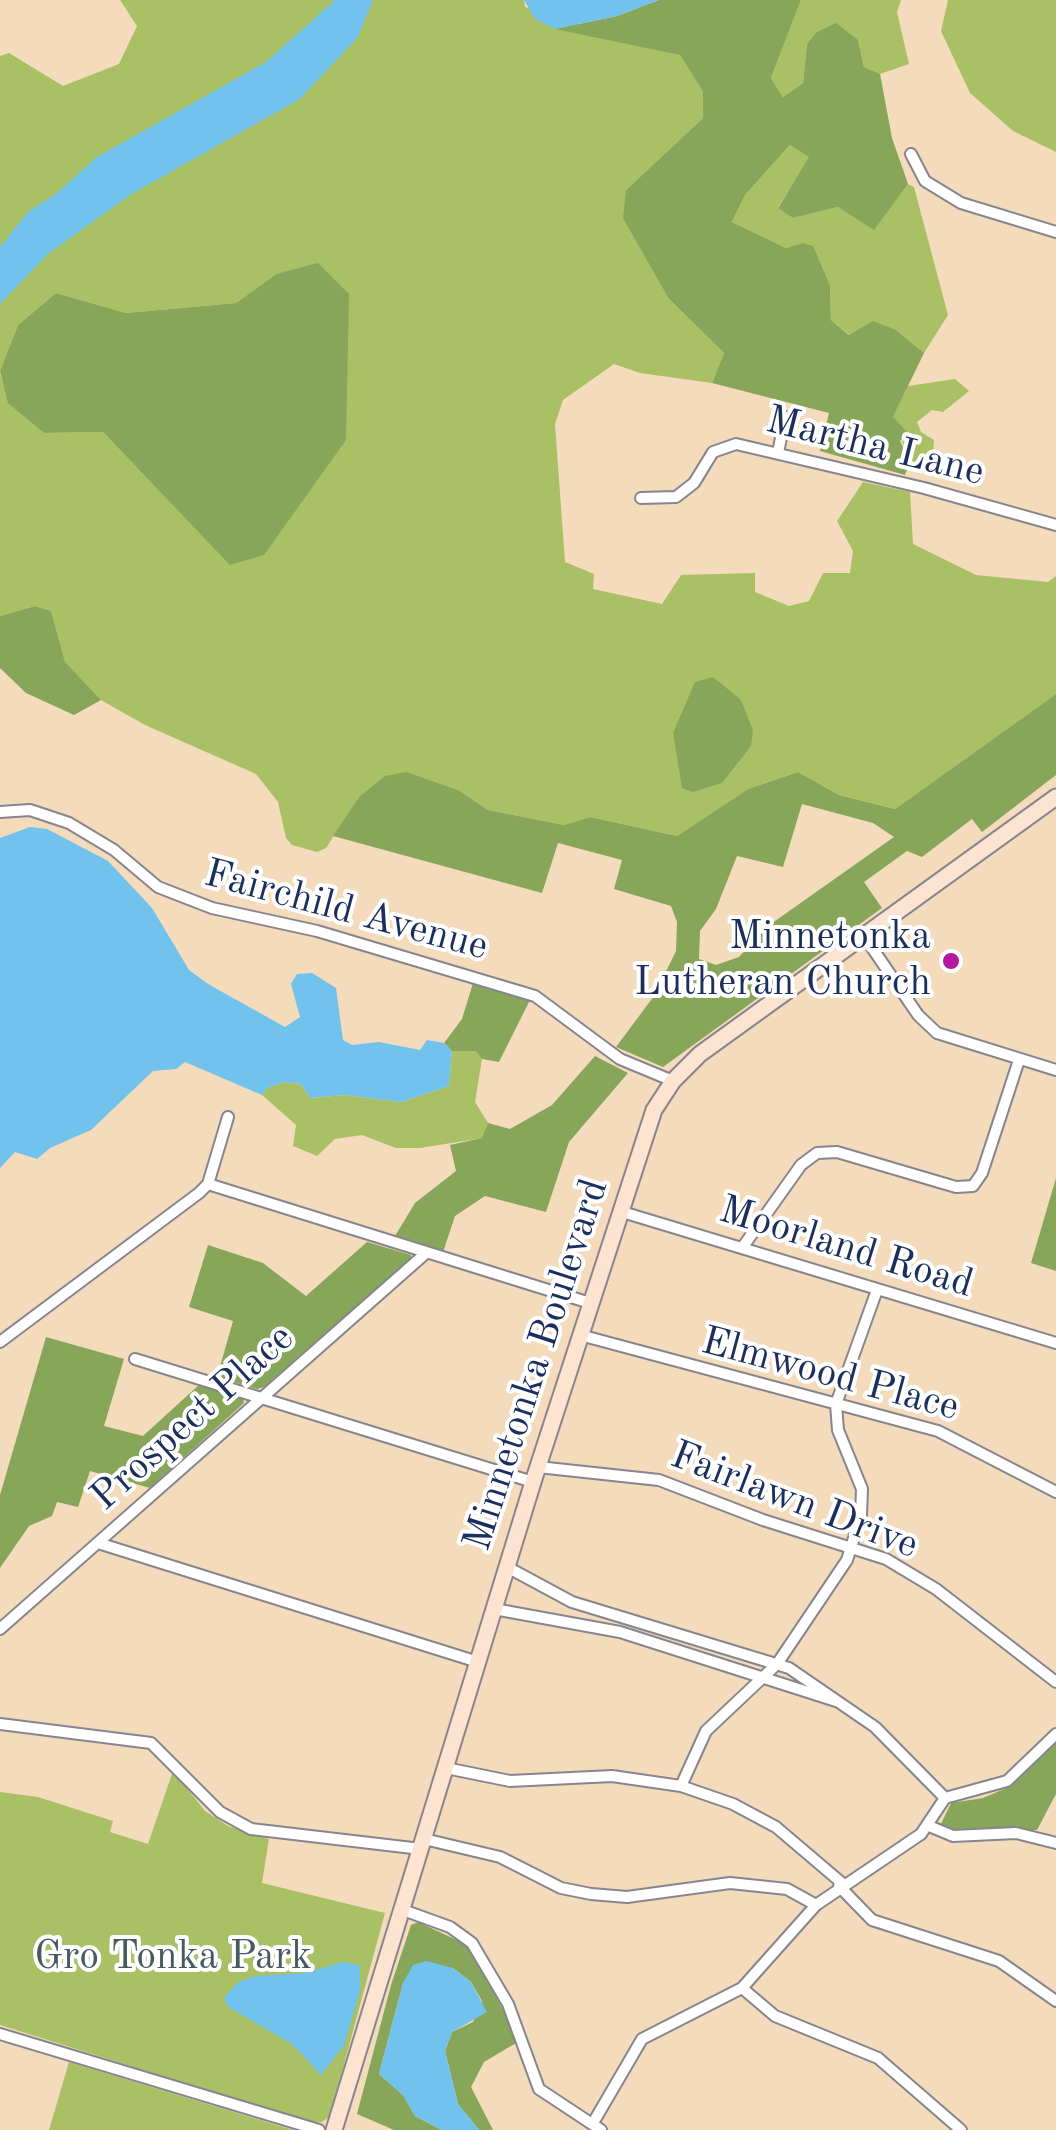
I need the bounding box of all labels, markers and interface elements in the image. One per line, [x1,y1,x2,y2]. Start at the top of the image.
street label: Martha Lane [761,397,989,497]
street label: Fairchild Avenue [199,850,493,972]
place label: Minnetonka Lutheran Church [634,914,931,1008]
marker: Minnetonka Lutheran Church [940,950,962,972]
street label: Minnetonka Boulevard [454,1173,620,1557]
street label: Moorland Road [713,1187,979,1309]
street label: Prospect Place [82,1314,304,1522]
street label: Elmwood Place [696,1318,964,1432]
street label: Fairlawn Drive [664,1432,924,1570]
park label: Gro Tonka Park [34,1934,312,1982]

